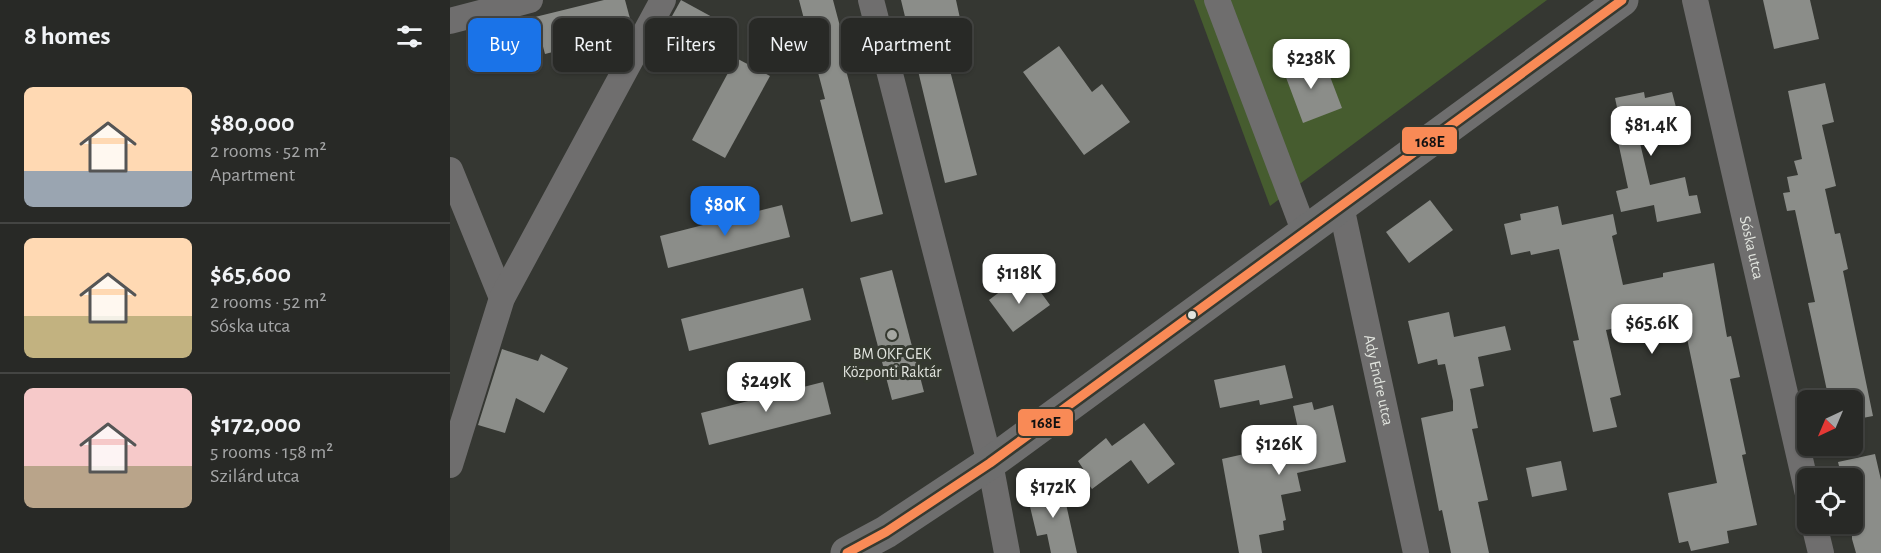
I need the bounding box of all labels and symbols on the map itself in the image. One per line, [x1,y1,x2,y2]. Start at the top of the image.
pin: $238K [1269,39,1353,90]
pin: $81.4K [1602,106,1700,157]
line badge: 168E [1401,126,1458,155]
text: 168E [1415,134,1445,150]
pin: $80K [689,186,761,237]
street label: Sóska utca [1737,214,1767,281]
pin: $118K [977,254,1061,305]
pin: $65.6K [1603,304,1701,355]
unlabelled marker [1186,309,1198,321]
marker: BM OKF GEK Központi Raktár [885,328,899,342]
street label: Ady Endre utca [1361,333,1396,427]
place label: BM OKF GEK Központi Raktár [842,346,942,380]
pin: $249K [724,362,808,413]
north arrow [1797,390,1863,456]
line badge: 168E [1017,408,1074,437]
text: 168E [1031,415,1061,431]
pin: $126K [1237,425,1321,476]
pin: $172K [1011,468,1095,519]

